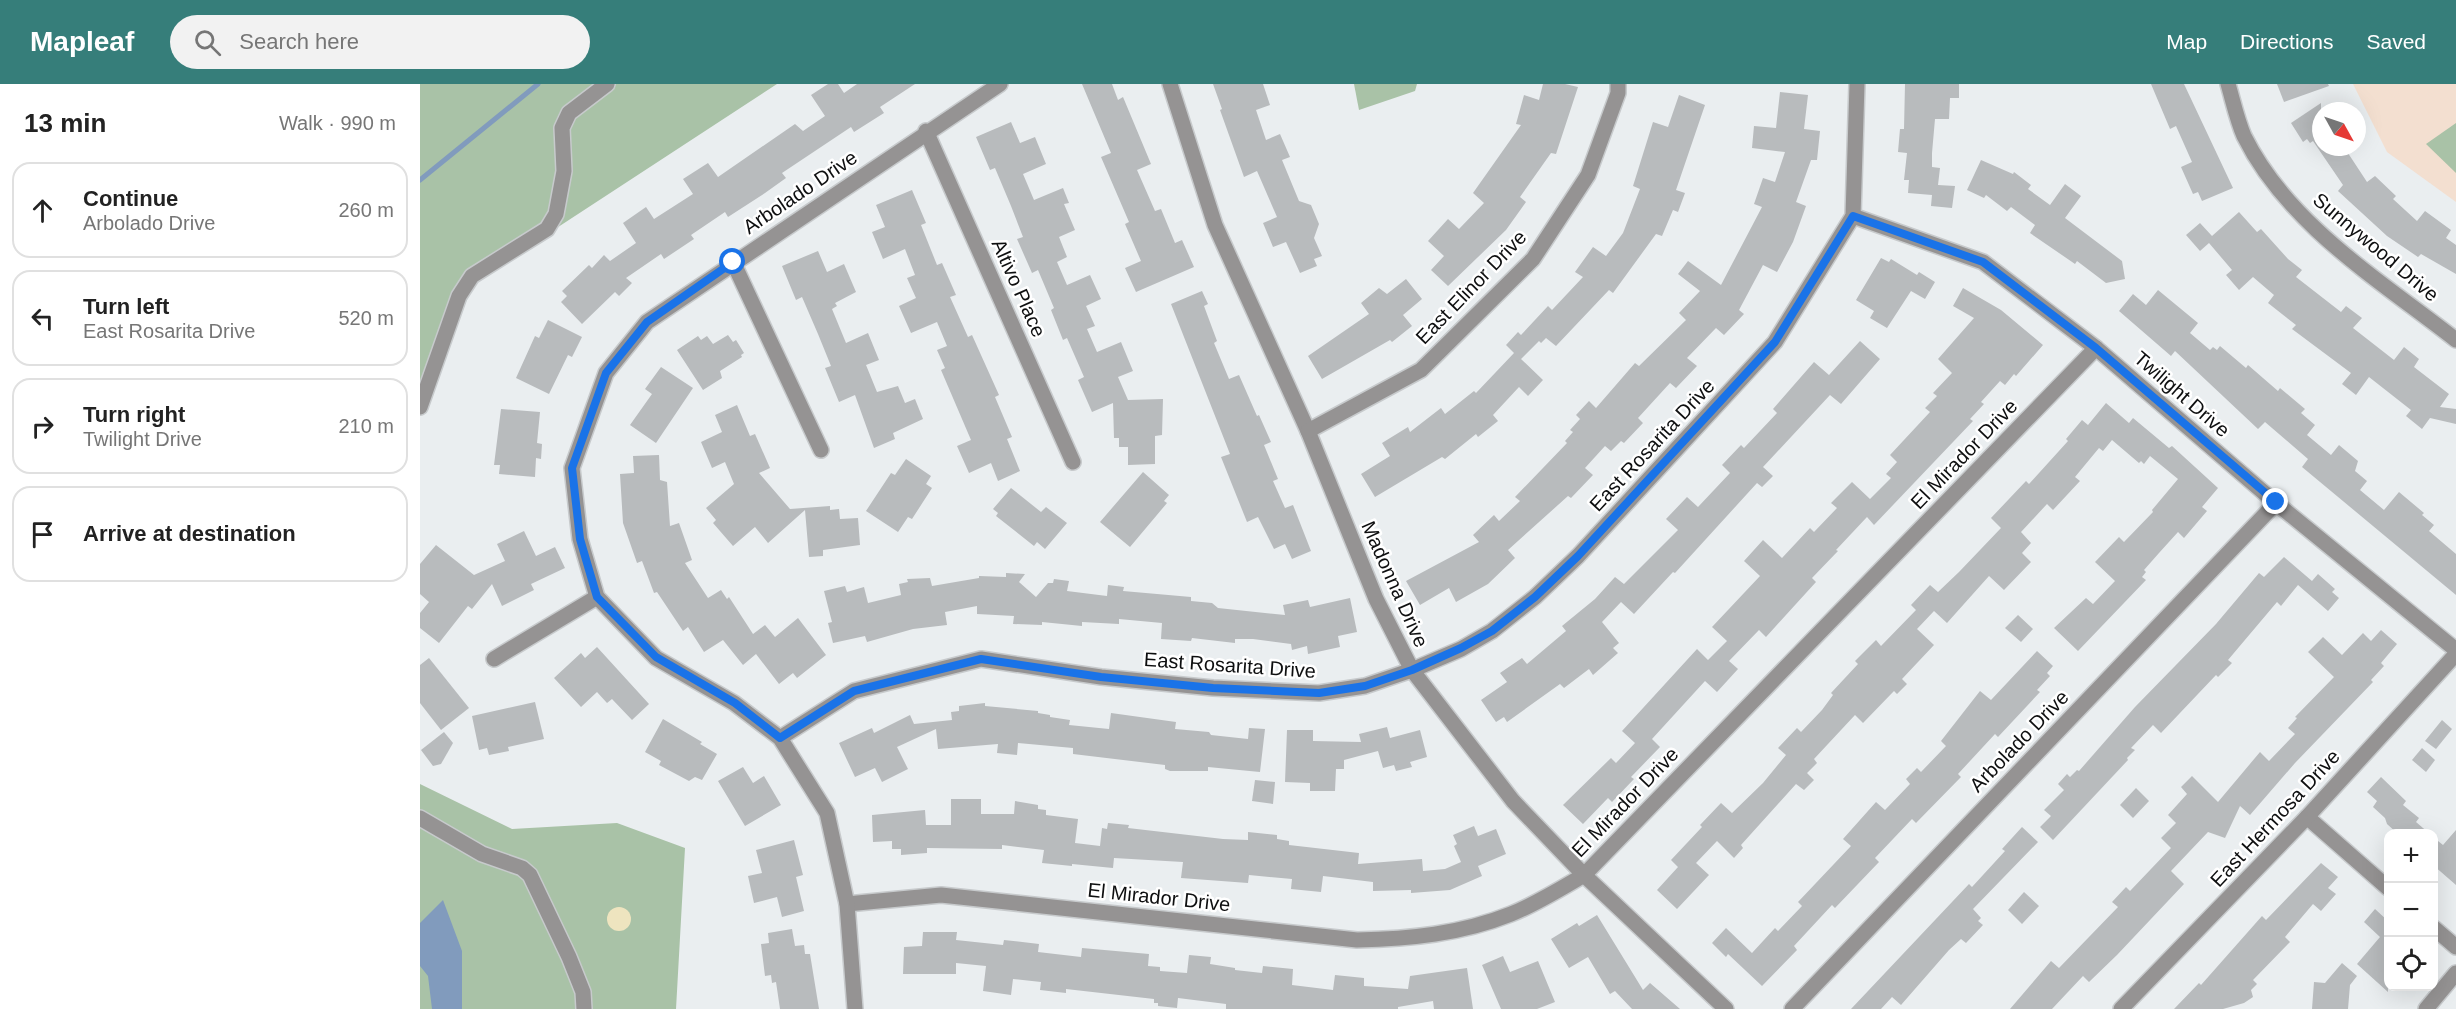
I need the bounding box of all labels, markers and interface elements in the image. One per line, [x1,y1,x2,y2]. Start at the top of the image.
search box [170,15,590,69]
text: Mapleaf [30,26,134,57]
icon: search [191,26,224,59]
text: Search here [239,29,359,54]
text: Map [2166,30,2207,53]
text: Directions [2240,30,2333,53]
text: Saved [2366,30,2426,53]
north arrow [2312,102,2366,156]
text: 13 min [24,108,106,138]
text: Walk · 990 m [279,112,396,134]
street label: Arbolado Drive [739,146,861,238]
text: Continue [83,186,178,211]
street label: Sunnywood Drive [2309,188,2443,306]
icon: ahead [26,194,59,227]
text: 260 m [338,199,394,221]
text: Arbolado Drive [83,212,215,234]
street label: East Elinor Drive [1411,226,1531,348]
street label: Altivo Place [988,236,1050,340]
route start [719,248,745,274]
text: Turn left [83,294,169,319]
icon: left [26,302,59,335]
text: 520 m [338,307,394,329]
text: East Rosarita Drive [83,320,255,342]
street label: Twilight Drive [2130,347,2234,441]
street label: East Rosarita Drive [1585,374,1719,516]
street label: El Mirador Drive [1906,395,2022,513]
text: Turn right [83,402,185,427]
icon: right [26,410,59,443]
text: 210 m [338,415,394,437]
text: Twilight Drive [83,428,202,450]
route end [2262,488,2288,514]
icon: arrive [26,518,59,551]
street label: Madonna Drive [1357,518,1433,650]
text: Arrive at destination [83,521,296,546]
street label: East Rosarita Drive [1143,648,1317,682]
street label: Arbolado Drive [1965,686,2073,796]
street label: El Mirador Drive [1567,743,1683,861]
street label: East Hermosa Drive [2206,745,2344,891]
map controls [2384,829,2438,991]
button: + [2384,829,2438,883]
street label: El Mirador Drive [1087,879,1231,915]
button: − [2384,883,2438,937]
button: locate [2384,937,2438,991]

